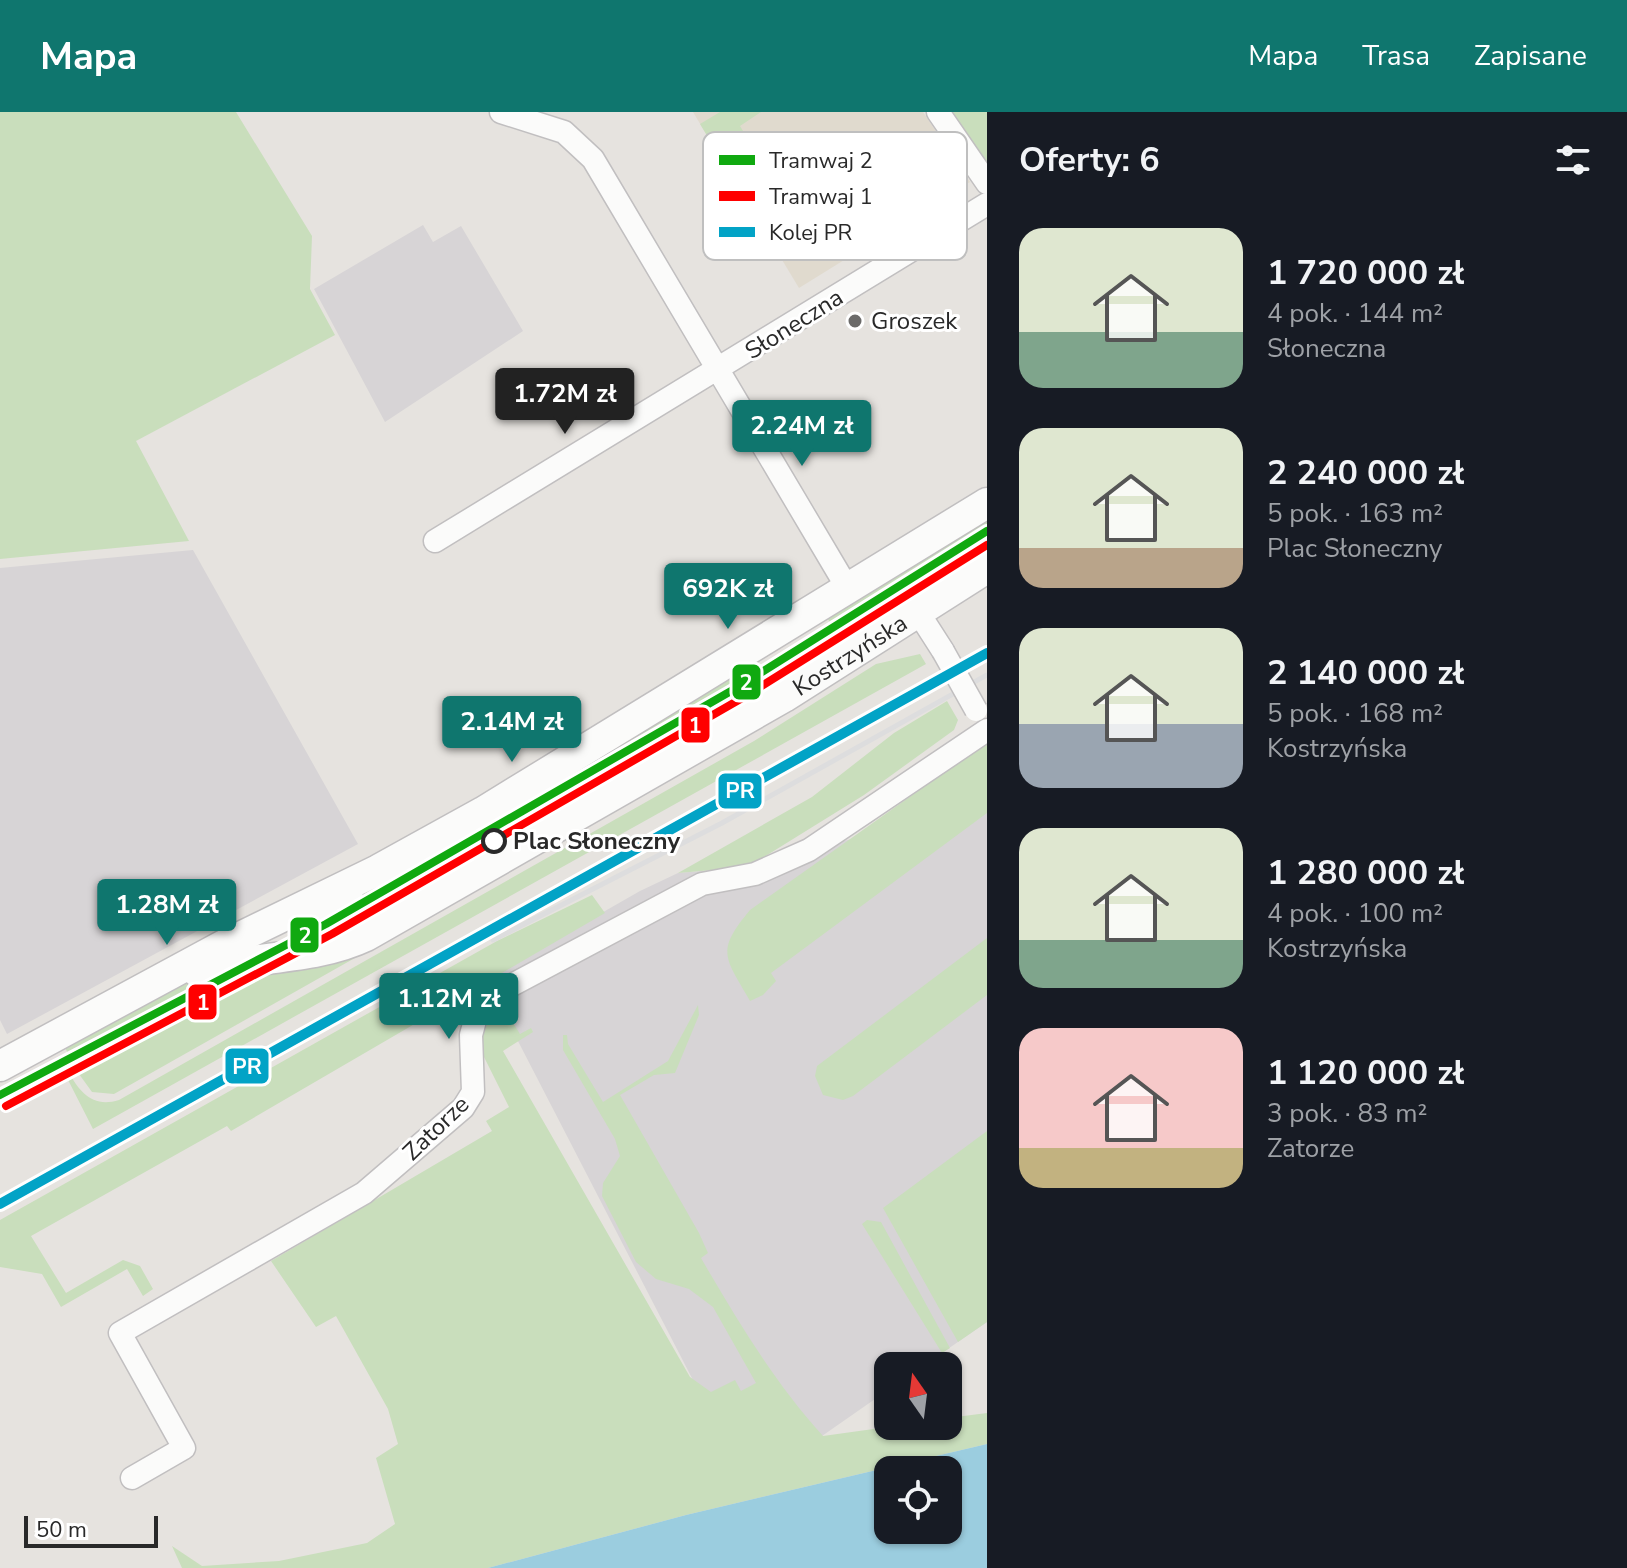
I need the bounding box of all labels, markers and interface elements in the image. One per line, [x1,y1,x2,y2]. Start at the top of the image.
text: Mapa [40,31,137,82]
text: Mapa [1248,37,1318,75]
text: Trasa [1362,37,1430,75]
text: Zapisane [1474,37,1587,75]
legend [703,132,967,260]
text: Oferty: 6 [1019,137,1160,183]
icon: filters [1551,138,1595,182]
text: Tramwaj 2 [769,146,873,176]
text: Tramwaj 1 [769,182,873,212]
text: Kolej PR [769,218,853,248]
text: 1 720 000 zł [1267,250,1464,296]
icon: home [1083,260,1179,356]
street label: Słoneczna [739,281,849,367]
text: 4 pok. · 144 m² [1267,296,1443,331]
place label: Groszek [871,305,958,337]
marker: Groszek [846,312,864,330]
text: Słoneczna [1267,331,1386,366]
pin: 1.72M zł [482,368,648,436]
text: 1.72M zł [513,376,617,411]
pin: 2.24M zł [719,400,885,468]
text: 2.24M zł [750,408,854,443]
text: 2 240 000 zł [1267,450,1464,496]
icon: home [1083,460,1179,556]
text: 5 pok. · 163 m² [1267,496,1443,531]
text: Plac Słoneczny [1267,531,1442,566]
pin: 692K zł [654,563,802,631]
text: 692K zł [682,571,774,606]
street label: Kostrzyńska [787,607,913,703]
text: 2 140 000 zł [1267,650,1464,696]
icon: home [1083,660,1179,756]
line badge: 2 [731,663,762,701]
text: 2 [739,668,753,698]
pin: 2.14M zł [429,696,595,764]
text: 5 pok. · 168 m² [1267,696,1443,731]
text: 2.14M zł [460,704,564,739]
line badge: 1 [680,706,711,744]
text: 1 [688,711,702,741]
text: Kostrzyńska [1267,731,1407,766]
line badge: PR [717,772,763,810]
text: PR [725,776,755,806]
place label: Plac Słoneczny [513,825,680,857]
marker: Plac Słoneczny [482,829,506,853]
text: 1 280 000 zł [1267,850,1464,896]
icon: home [1083,860,1179,956]
pin: 1.28M zł [84,879,250,947]
text: 1.28M zł [115,887,219,922]
text: 4 pok. · 100 m² [1267,896,1443,931]
line badge: 2 [289,916,320,954]
text: 2 [298,921,312,951]
text: Kostrzyńska [1267,931,1407,966]
pin: 1.12M zł [366,973,532,1041]
text: 1.12M zł [397,981,501,1016]
line badge: 1 [187,983,218,1021]
text: 1 [196,988,210,1018]
line badge: PR [224,1047,270,1085]
text: 1 120 000 zł [1267,1050,1464,1096]
text: PR [232,1052,262,1082]
icon: home [1083,1060,1179,1156]
street label: Zatorze [396,1089,476,1167]
text: 3 pok. · 83 m² [1267,1096,1427,1131]
text: Zatorze [1267,1131,1354,1166]
north arrow [874,1352,962,1440]
map controls [874,1352,962,1544]
button: locate [874,1456,962,1544]
scale bar [24,1512,158,1548]
text: 50 m [36,1515,87,1545]

